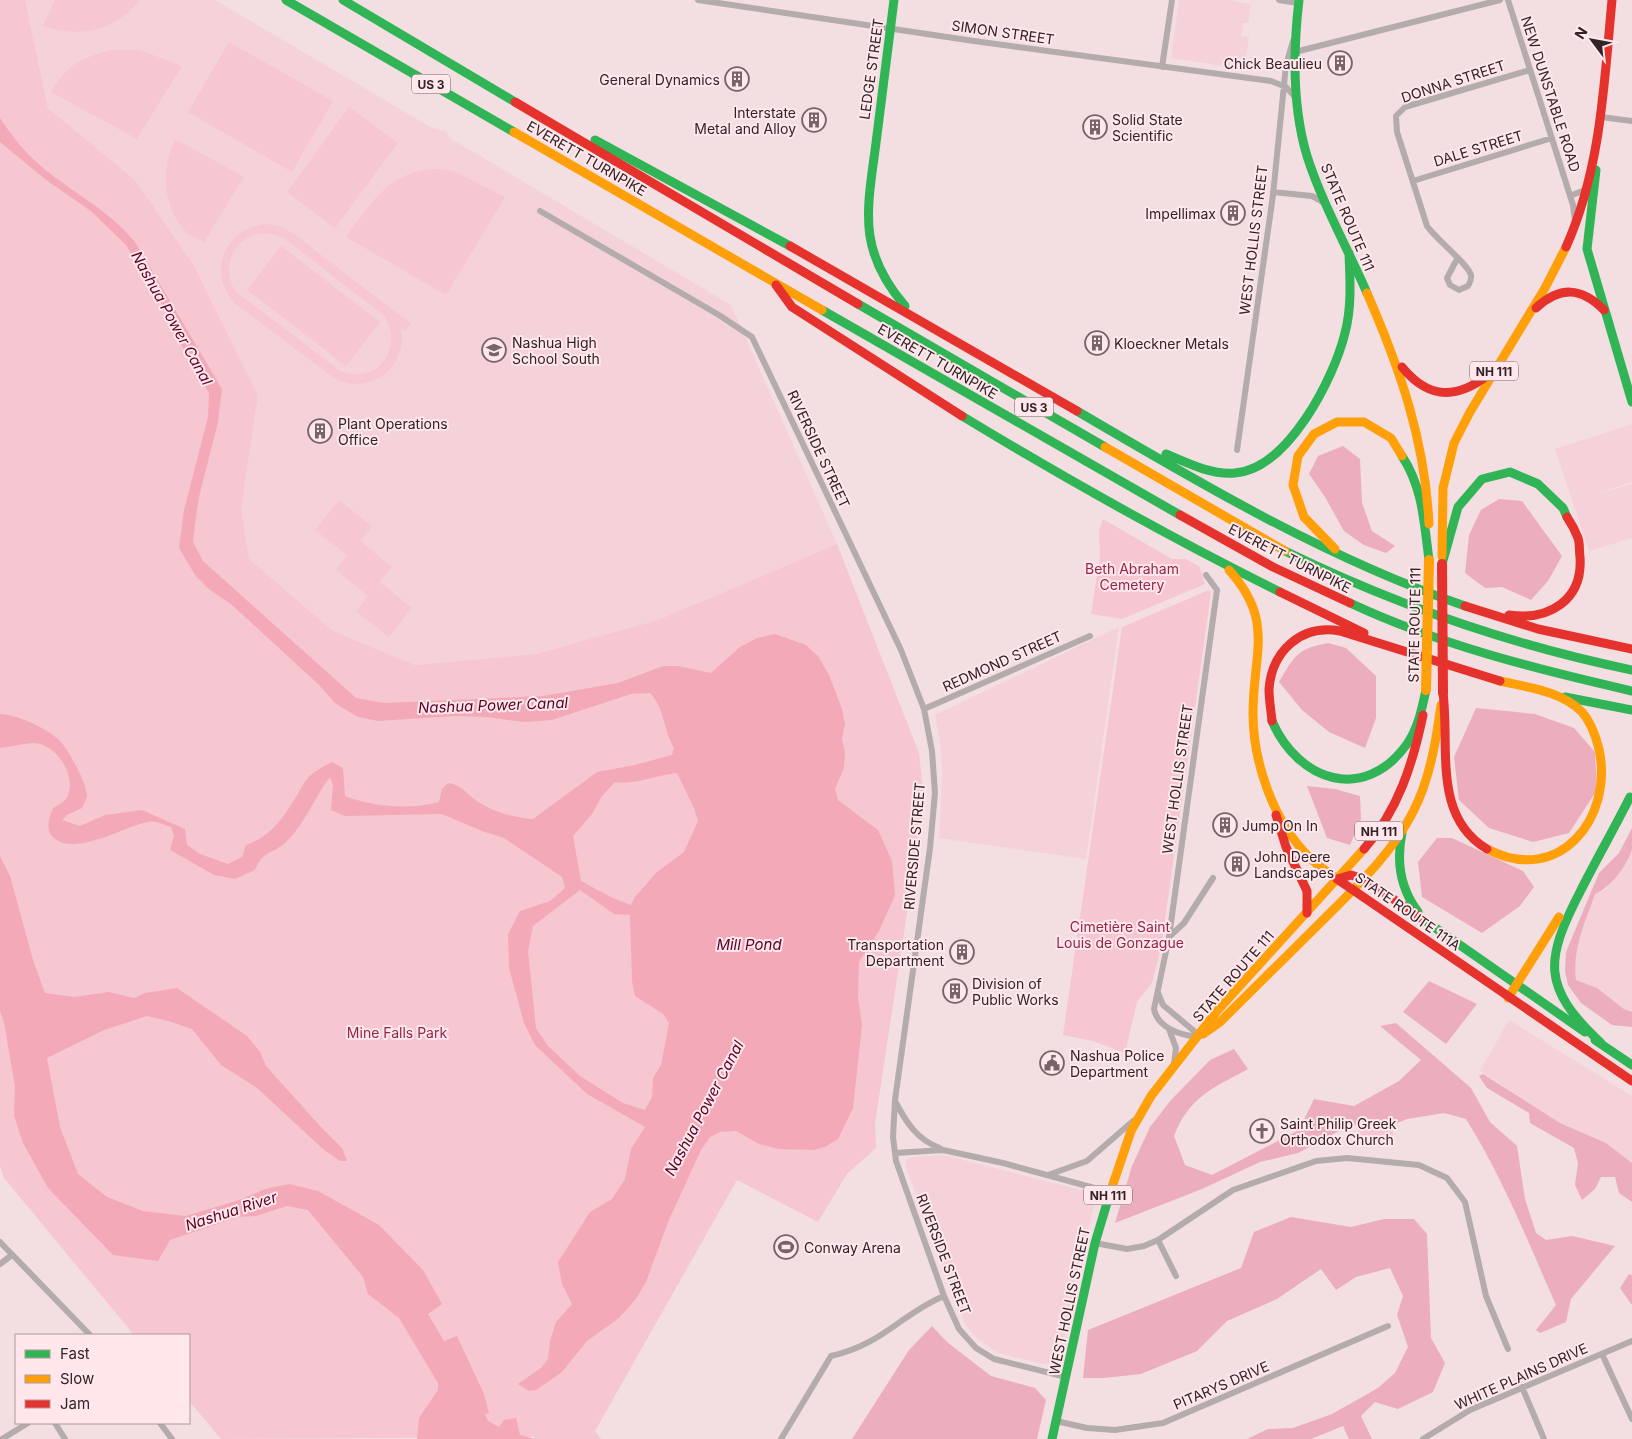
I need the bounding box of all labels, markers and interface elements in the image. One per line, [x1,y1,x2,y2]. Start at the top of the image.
street label: NEW DUNSTABLE ROAD [1518,14,1584,174]
north arrow [1567,15,1617,65]
street label: SIMON STREET [951,16,1055,48]
street label: LEDGE STREET [855,17,887,121]
building icon: Chick Beaulieu [1327,50,1353,76]
place label: Chick Beaulieu [1224,55,1322,72]
street label: DONNA STREET [1399,56,1507,106]
building icon: General Dynamics [724,66,750,92]
place label: General Dynamics [599,71,720,88]
road number: US 3 [412,74,450,94]
place label: Interstate Metal and Alloy [694,104,796,137]
building icon: Interstate Metal and Alloy [801,107,827,133]
place label: Solid State Scientific [1112,111,1183,144]
building icon: Solid State Scientific [1082,114,1108,140]
street label: EVERETT TURNPIKE [524,117,650,199]
street label: DALE STREET [1431,126,1525,170]
street label: STATE ROUTE 111 [1318,161,1378,273]
street label: WEST HOLLIS STREET [1235,164,1271,316]
building icon: Impellimax [1220,200,1246,226]
place label: Impellimax [1145,205,1216,222]
water label: Nashua Power Canal [127,248,217,389]
street label: EVERETT TURNPIKE [875,320,1001,402]
building icon: Kloeckner Metals [1084,330,1110,356]
place label: Nashua High School South [512,334,600,367]
place label: Kloeckner Metals [1114,335,1229,352]
school or university icon: Nashua High School South [481,337,507,363]
road number: NH 111 [1470,362,1518,381]
street label: RIVERSIDE STREET [784,387,854,511]
road number: US 3 [1015,398,1053,417]
place label: Plant Operations Office [338,415,448,448]
building icon: Plant Operations Office [307,418,333,444]
street label: EVERETT TURNPIKE [1226,520,1354,596]
park label: Beth Abraham Cemetery [1085,560,1179,593]
street label: STATE ROUTE 111 [1404,567,1424,683]
street label: REDMOND STREET [940,627,1064,695]
water label: Nashua Power Canal [418,693,569,717]
street label: WEST HOLLIS STREET [1158,703,1196,855]
street label: RIVERSIDE STREET [900,782,928,910]
building icon: Jump On In [1212,812,1238,838]
place label: Jump On In [1242,817,1318,834]
road number: NH 111 [1355,821,1403,840]
place label: John Deere Landscapes [1254,848,1334,881]
building icon: John Deere Landscapes [1224,851,1250,877]
street label: STATE ROUTE 111A [1352,868,1464,954]
park label: Cimetière Saint Louis de Gonzague [1056,918,1184,951]
street label: STATE ROUTE 111 [1189,927,1277,1025]
water label: Mill Pond [716,935,782,954]
place label: Transportation Department [847,936,944,969]
building icon: Transportation Department [949,939,975,965]
place label: Division of Public Works [972,975,1059,1008]
building icon: Division of Public Works [942,978,968,1004]
park label: Mine Falls Park [347,1024,447,1041]
water label: Nashua Power Canal [660,1037,748,1179]
place label: Nashua Police Department [1070,1047,1164,1080]
public building icon: Nashua Police Department [1039,1050,1065,1076]
place label: Saint Philip Greek Orthodox Church [1280,1115,1397,1148]
church icon: Saint Philip Greek Orthodox Church [1249,1118,1275,1144]
road number: NH 111 [1084,1186,1132,1204]
water label: Nashua River [183,1187,280,1235]
street label: RIVERSIDE STREET [913,1191,975,1317]
street label: WEST HOLLIS STREET [1045,1226,1093,1376]
sports icon: Conway Arena [773,1234,799,1260]
place label: Conway Arena [804,1239,901,1256]
legend [15,1334,190,1424]
street label: WHITE PLAINS DRIVE [1452,1339,1590,1413]
text: Fast [60,1344,90,1363]
street label: PITARYS DRIVE [1171,1357,1271,1413]
text: Slow [60,1369,94,1388]
text: Jam [60,1394,90,1413]

